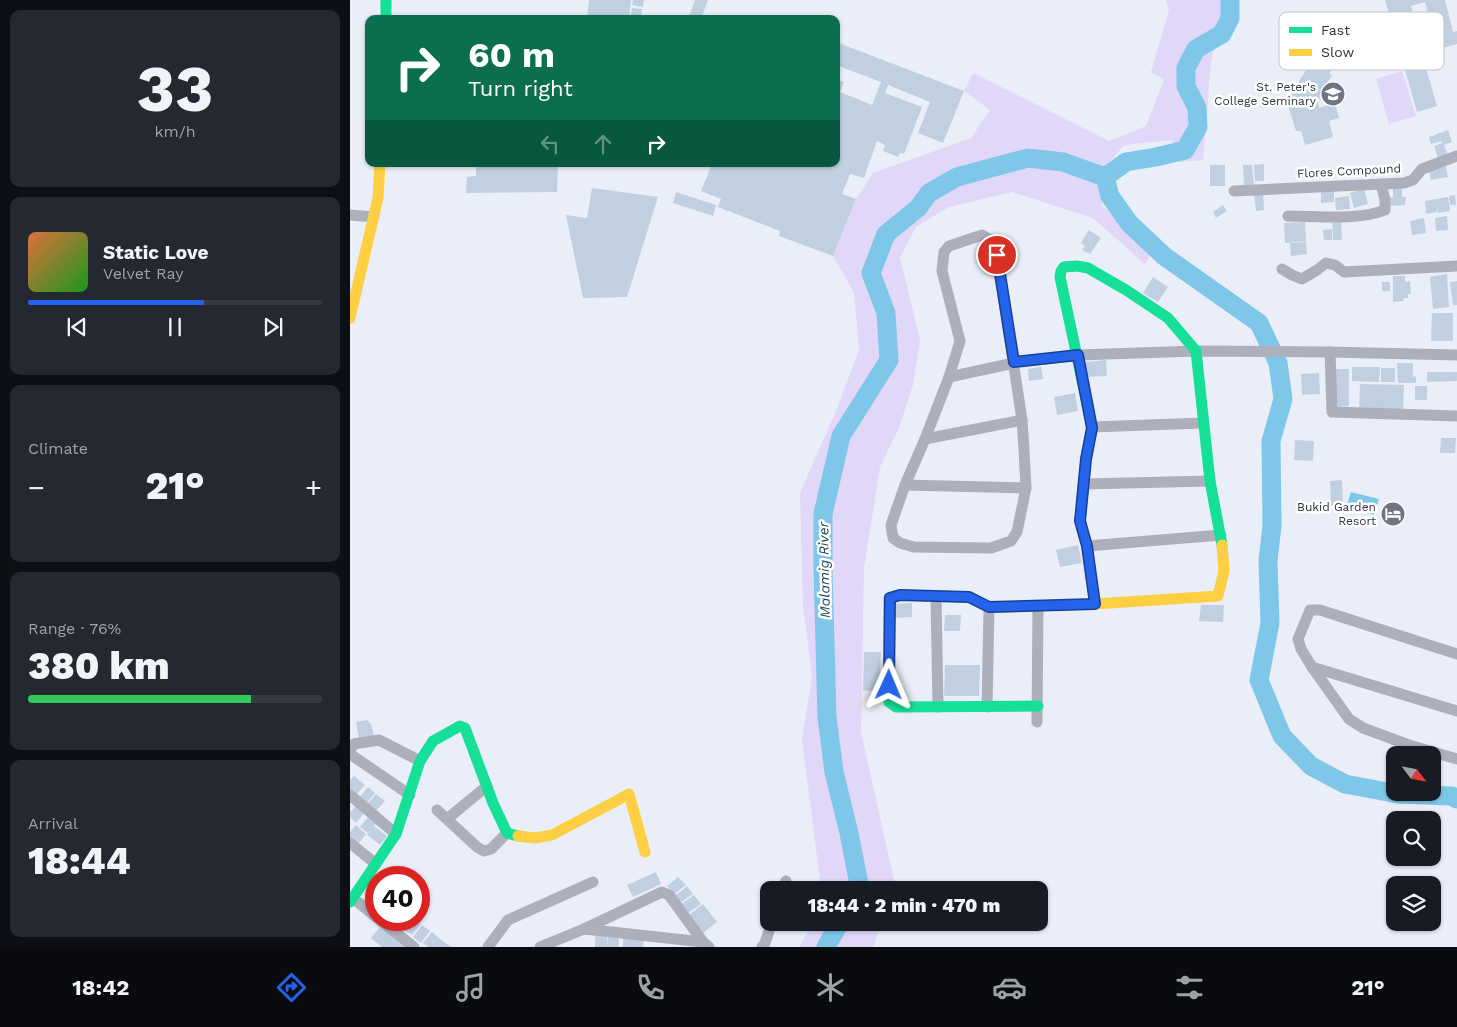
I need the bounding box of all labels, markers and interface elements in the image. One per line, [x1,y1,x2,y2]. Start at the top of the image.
legend [1279,12,1444,70]
text: Fast [1321,22,1350,38]
text: 60 m [468,34,555,76]
icon: right [385,35,450,100]
text: Slow [1321,44,1354,60]
text: 33 [136,51,214,127]
text: Turn right [468,76,573,101]
place label: St. Peter's College Seminary [1214,80,1317,108]
school or university icon: St. Peter's College Seminary [1320,81,1346,107]
text: km/h [154,122,196,141]
icon: left [536,130,564,158]
icon: ahead [589,130,617,158]
icon: right [642,130,670,158]
street label: Flores Compound [1297,161,1401,181]
pin [976,234,1018,276]
text: Static Love [103,241,208,264]
icon: arrive [983,241,1011,269]
text: Velvet Ray [103,264,183,283]
icon: previous [63,313,91,341]
icon: pause [161,313,189,341]
icon: next [259,313,287,341]
text: Climate [28,439,88,458]
text: 21° [145,464,205,508]
text: − [28,471,45,504]
text: + [305,471,322,504]
place label: Bukid Garden Resort [1297,500,1376,528]
hotel icon: Bukid Garden Resort [1380,501,1406,527]
water label: Malamig River [815,521,833,618]
text: Range · 76% [28,619,121,638]
text: 380 km [28,644,170,688]
position arrow [862,658,914,710]
north arrow [1386,746,1441,801]
map controls [1386,746,1441,931]
button: search [1386,811,1441,866]
text: Arrival [28,814,78,833]
text: 18:44 [28,839,131,883]
speed limit sign: 40 [365,866,430,931]
button: layers [1386,876,1441,931]
text: 18:44 · 2 min · 470 m [808,894,1000,917]
icon: directions [274,970,309,1005]
icon: music [453,970,488,1005]
icon: phone [633,970,668,1005]
icon: climate [813,970,848,1005]
icon: car [992,970,1027,1005]
icon: filters [1172,970,1207,1005]
text: 18:42 [72,975,129,1000]
text: 21° [1351,975,1385,1000]

